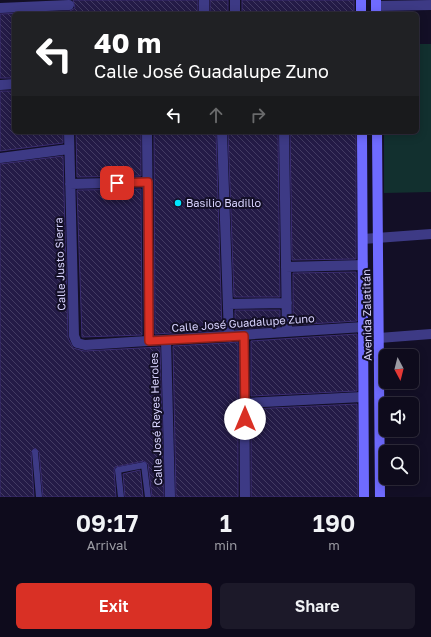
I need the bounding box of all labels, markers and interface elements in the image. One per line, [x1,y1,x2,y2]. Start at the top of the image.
text: 40 m [94,26,161,59]
icon: left [28,28,80,80]
text: Calle José Guadalupe Zuno [94,60,329,82]
icon: left [163,104,185,126]
icon: ahead [205,104,227,126]
icon: right [247,104,269,126]
pin [100,166,134,200]
icon: arrive [106,172,128,194]
place label: Basilio Badillo [186,196,261,209]
marker: Basilio Badillo [173,198,183,208]
street label: Calle Justo Sierra [51,217,68,311]
street label: Avenida Zalatitán [359,269,374,361]
street label: Calle José Guadalupe Zuno [171,311,315,334]
north arrow [379,349,419,389]
map controls [379,349,419,485]
street label: Calle José Reyes Heroles [147,352,164,486]
button: sound [379,397,419,437]
position arrow [224,398,266,440]
button: search [379,445,419,485]
text: 09:17 [76,508,139,537]
text: 1 [220,508,232,537]
text: 190 [313,508,355,537]
text: Arrival [87,537,127,553]
text: min [214,537,237,553]
text: m [328,537,340,553]
button: Exit [16,583,212,629]
button: Share [220,583,415,629]

